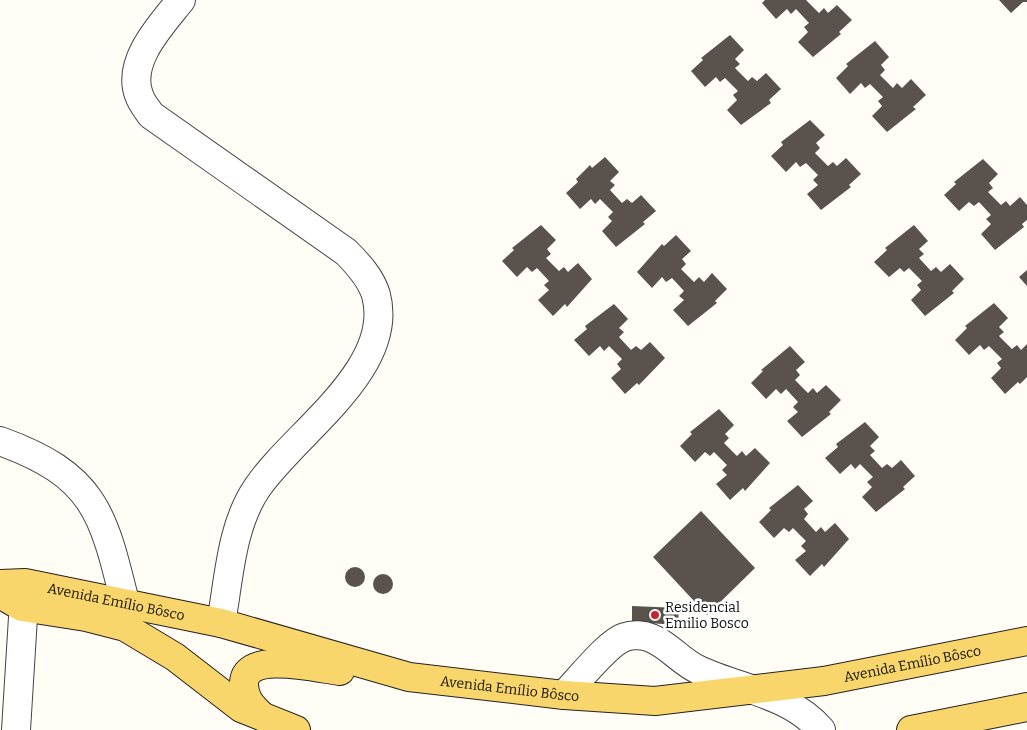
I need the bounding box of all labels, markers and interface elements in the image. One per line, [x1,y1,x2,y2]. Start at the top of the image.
street label: Avenida Emílio Bôsco [46,580,186,624]
place label: Residencial Emilio Bosco [665,599,749,632]
marker: Residencial Emilio Bosco [649,609,661,621]
street label: Avenida Emílio Bôsco [842,642,983,686]
street label: Avenida Emílio Bôsco [439,673,580,705]

